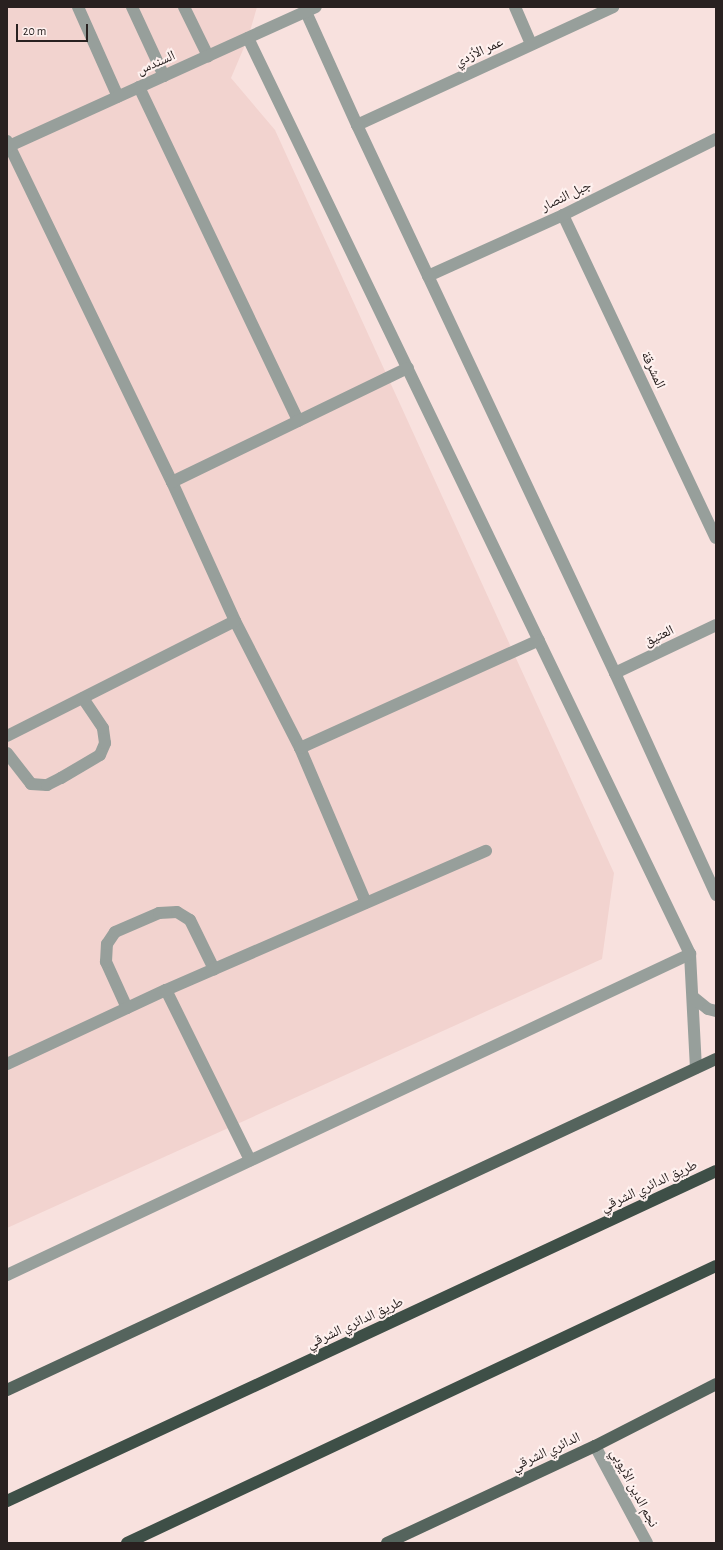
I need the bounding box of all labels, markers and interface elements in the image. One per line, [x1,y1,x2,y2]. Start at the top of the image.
scale bar [18,16,90,42]
text: 20 m [23,25,46,37]
street label: عمر الأزدي [452,34,506,70]
street label: السندس [134,47,178,79]
street label: جبل النصار [538,177,594,215]
street label: المشرقة [637,349,669,391]
street label: العتيق [641,622,677,650]
street label: طريق الدائري الشرقي [598,1156,700,1216]
street label: طريق الدائري الشرقي [304,1293,406,1353]
street label: الدائري الشرقي [509,1429,583,1475]
street label: نجم الدين الأيوبي [606,1446,662,1530]

